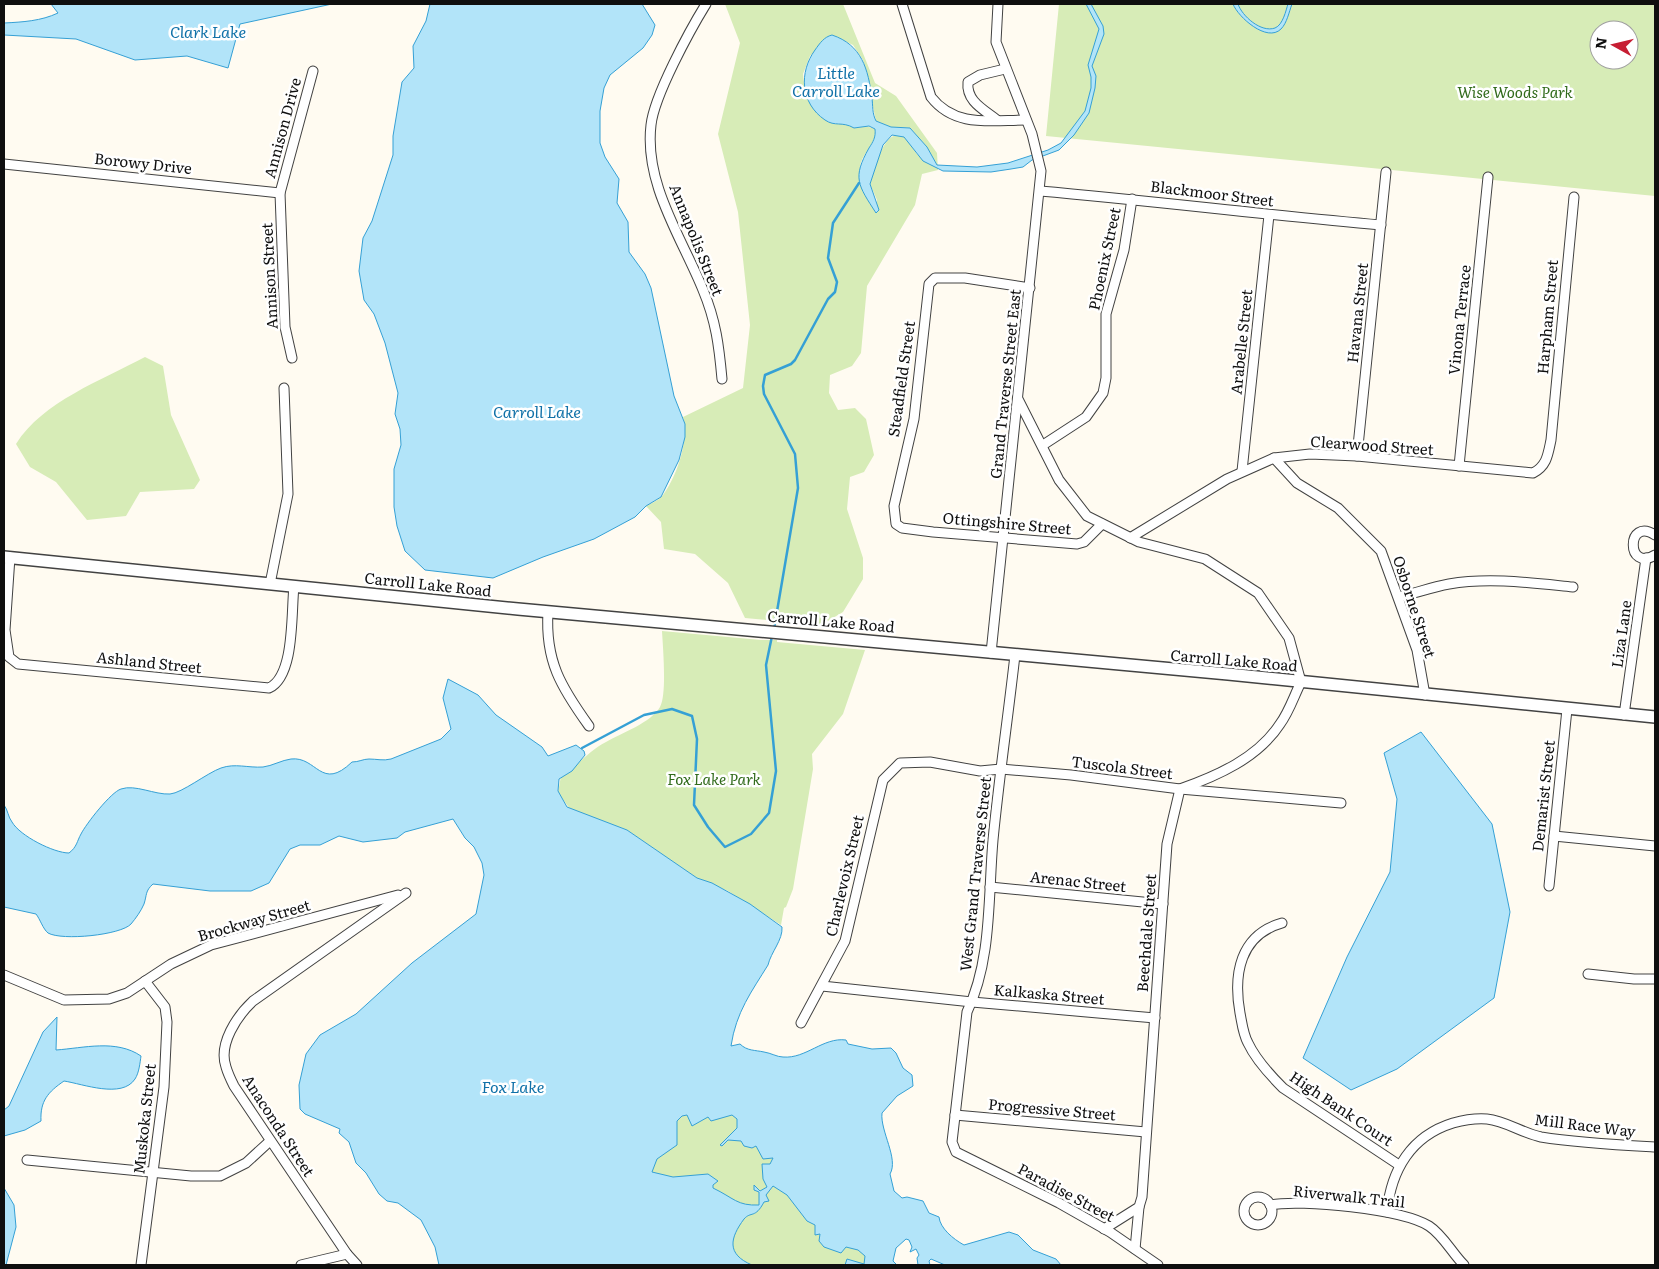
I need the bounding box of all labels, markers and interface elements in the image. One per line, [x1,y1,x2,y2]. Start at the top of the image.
water label: Clark Lake [170,19,246,43]
north arrow [1589,20,1639,70]
text: N [1589,36,1611,50]
water label: Little Carroll Lake [792,60,880,102]
street label: Annison Drive [257,75,306,180]
park label: Wise Woods Park [1457,80,1574,103]
street label: Borowy Drive [93,146,193,179]
street label: Blackmoor Street [1149,174,1275,211]
street label: Annapolis Street [664,180,730,299]
street label: Phoenix Street [1081,205,1126,312]
street label: Annison Street [254,222,283,330]
street label: Harpham Street [1530,259,1563,375]
street label: Havana Street [1340,262,1373,364]
street label: Vinona Terrace [1441,264,1476,376]
street label: Grand Traverse Street East [983,288,1026,480]
street label: Arabelle Street [1224,288,1257,396]
street label: Steadfield Street [881,319,920,438]
water label: Carroll Lake [493,399,581,423]
street label: Clearwood Street [1310,429,1434,460]
street label: Ottingshire Street [942,505,1072,540]
street label: Osborne Street [1388,552,1443,661]
street label: Carroll Lake Road [363,565,493,602]
street label: Liza Lane [1604,598,1637,669]
street label: Carroll Lake Road [767,603,896,638]
street label: Carroll Lake Road [1170,642,1299,677]
street label: Ashland Street [95,645,203,678]
street label: Demarist Street [1525,739,1560,853]
street label: Tuscola Street [1070,749,1174,784]
park label: Fox Lake Park [667,767,762,790]
street label: West Grand Traverse Street [953,775,996,972]
street label: Charlevoix Street [818,813,869,939]
street label: Arenac Street [1029,864,1127,897]
street label: Beechdale Street [1130,873,1161,993]
street label: Brockway Street [194,892,313,947]
street label: Kalkaska Street [993,977,1106,1010]
street label: Muskoka Street [126,1062,161,1175]
street label: High Bank Court [1285,1065,1398,1151]
street label: Anaconda Street [238,1070,321,1181]
water label: Fox Lake [482,1074,544,1098]
street label: Progressive Street [987,1091,1117,1126]
street label: Mill Race Way [1533,1107,1637,1142]
street label: Paradise Street [1014,1156,1119,1227]
street label: Riverwalk Trail [1292,1178,1406,1213]

